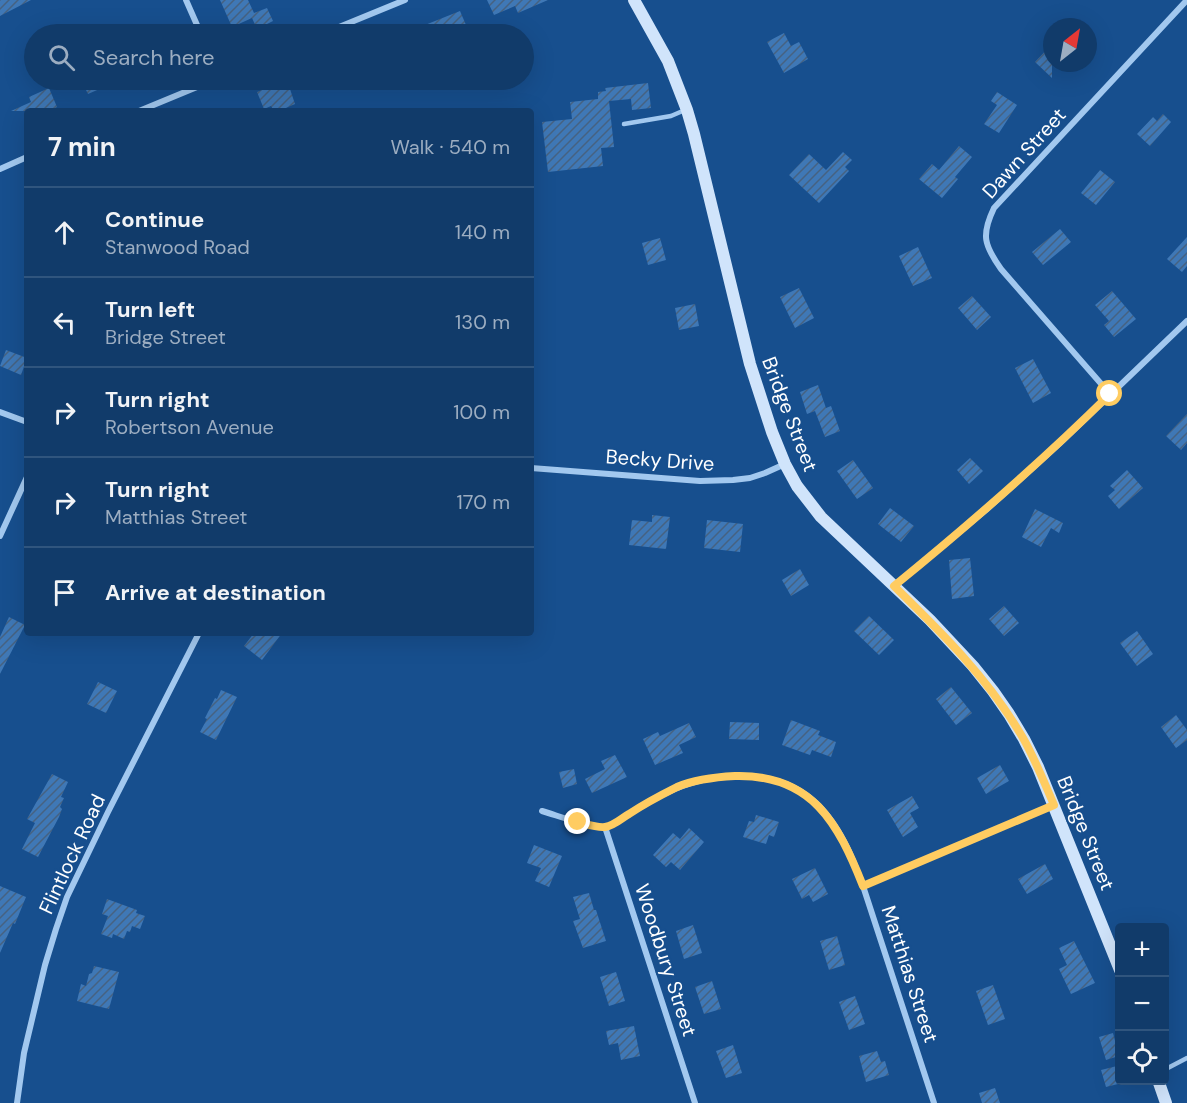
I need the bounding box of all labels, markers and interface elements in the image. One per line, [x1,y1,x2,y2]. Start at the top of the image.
north arrow [1043,18,1097,72]
search box [24,24,534,90]
icon: search [45,41,78,74]
text: Search here [93,43,214,72]
street label: Dawn Street [976,102,1072,204]
text: 7 min [48,130,116,164]
text: Walk · 540 m [390,134,510,160]
text: Continue [105,205,204,234]
icon: ahead [48,216,81,249]
text: 140 m [455,219,510,245]
text: Stanwood Road [105,234,250,260]
text: Turn left [105,295,195,324]
icon: left [48,306,81,339]
text: 130 m [455,309,510,335]
text: Bridge Street [105,324,226,350]
street label: Bridge Street [756,353,824,475]
route start [1096,380,1122,406]
text: Turn right [105,385,210,414]
icon: right [48,396,81,429]
text: 100 m [453,399,510,425]
text: Robertson Avenue [105,414,274,440]
street label: Becky Drive [605,443,715,477]
text: Turn right [105,475,210,504]
icon: right [48,486,81,519]
text: 170 m [457,489,510,515]
text: Matthias Street [105,504,247,530]
icon: arrive [48,576,81,609]
text: Arrive at destination [105,578,326,607]
street label: Bridge Street [1051,772,1121,894]
street label: Flintlock Road [33,790,111,918]
route end [564,808,590,834]
street label: Woodbury Street [629,880,703,1040]
street label: Matthias Street [876,902,944,1046]
map controls [1115,923,1169,1085]
button: + [1115,923,1169,977]
button: − [1115,977,1169,1031]
button: locate [1115,1031,1169,1085]

